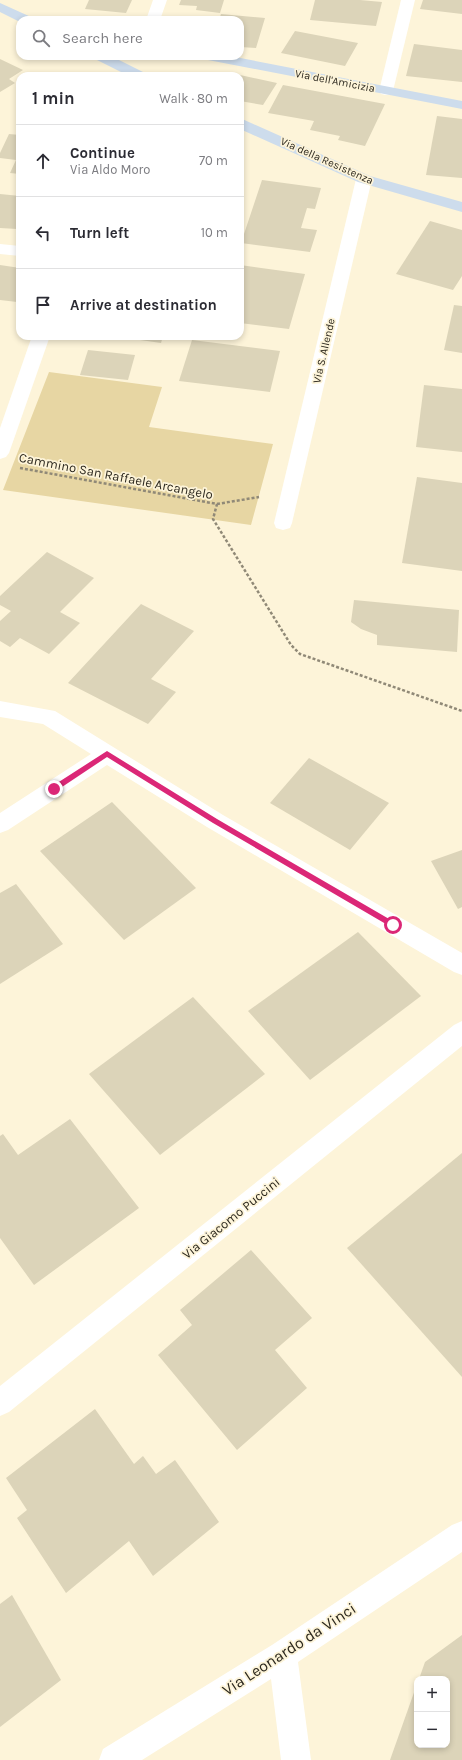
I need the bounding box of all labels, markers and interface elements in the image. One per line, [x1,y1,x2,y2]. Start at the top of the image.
search box [16,16,244,60]
icon: search [30,27,52,49]
text: Search here [62,29,143,47]
street label: Via dell'Amicizia [294,67,376,95]
text: 1 min [32,88,75,108]
text: Walk · 80 m [159,91,228,106]
street label: Via della Resistenza [279,135,375,187]
text: Continue [70,144,135,162]
icon: ahead [32,150,54,172]
text: 70 m [199,153,228,168]
text: Via Aldo Moro [70,162,150,177]
icon: left [32,222,54,244]
text: Turn left [70,224,129,242]
text: 10 m [201,225,228,240]
icon: arrive [32,294,54,316]
text: Arrive at destination [70,296,217,314]
street label: Via S. Allende [310,317,338,385]
street label: Cammino San Raffaele Arcangelo [18,450,214,502]
route end [45,780,63,798]
route start [384,916,402,934]
street label: Via Giacomo Puccini [179,1174,283,1262]
street label: Via Leonardo da Vinci [219,1599,359,1699]
map controls [414,1676,450,1748]
button: + [414,1676,450,1712]
button: − [414,1712,450,1748]

